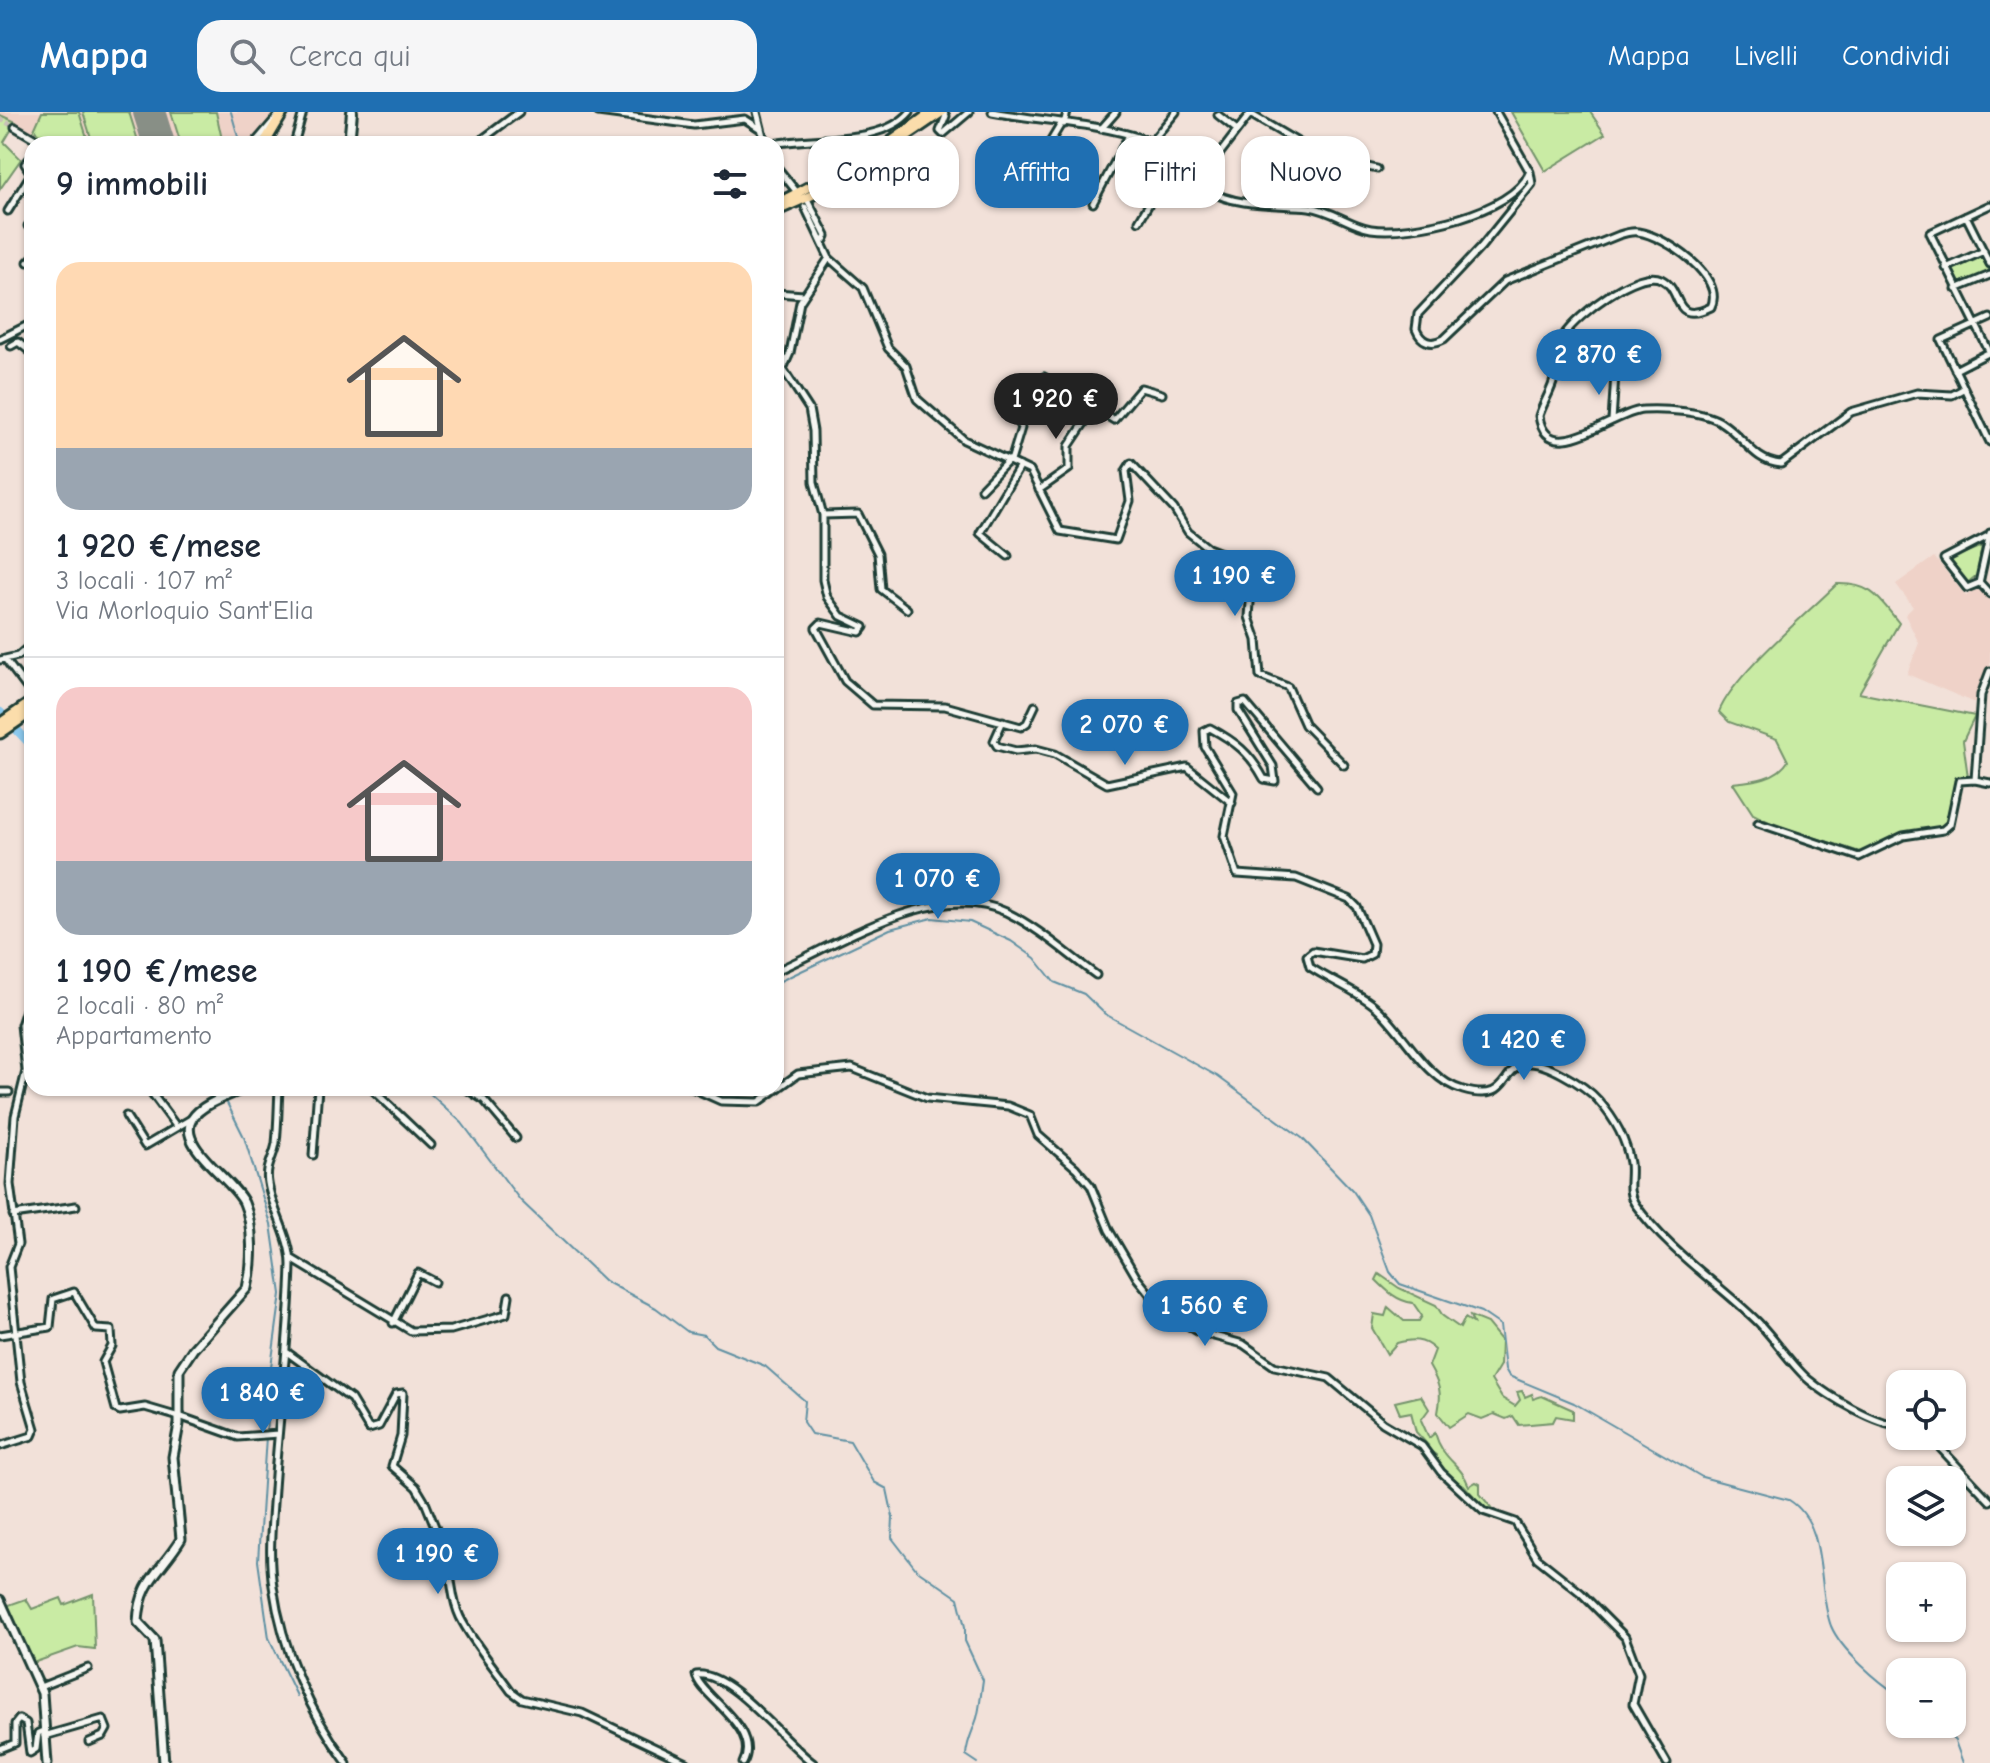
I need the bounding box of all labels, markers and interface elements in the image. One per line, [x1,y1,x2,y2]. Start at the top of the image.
search box [197,20,757,92]
text: Mappa [40,34,149,78]
icon: search [225,34,269,78]
text: Cerca qui [289,39,411,74]
text: Mappa [1608,40,1690,72]
text: Livelli [1734,40,1798,72]
text: Condividi [1842,40,1950,72]
chip: Compra [808,136,959,208]
chip: Affitta [975,136,1099,208]
chip: Filtri [1115,136,1225,208]
chip: Nuovo [1241,136,1370,208]
icon: filters [708,162,752,206]
text: 9 immobili [56,164,208,204]
icon: home [332,314,476,458]
pin: 2 870 € [1525,329,1673,397]
text: 2 870 € [1554,340,1644,370]
pin: 1 920 € [982,373,1130,441]
text: 1 920 € [1012,384,1100,414]
text: 1 920 €/mese [56,526,261,566]
pin: 1 190 € [1161,550,1309,618]
text: 1 190 € [1192,561,1278,591]
text: 3 locali · 107 m² [56,566,232,596]
text: Via Morloquio Sant'Elia [56,596,314,626]
pin: 2 070 € [1051,699,1199,767]
text: 2 070 € [1080,710,1170,740]
icon: home [332,739,476,883]
pin: 1 070 € [864,853,1012,921]
text: 1 070 € [894,864,982,894]
text: 1 190 €/mese [56,951,257,991]
text: 2 locali · 80 m² [56,991,223,1021]
pin: 1 420 € [1450,1014,1598,1082]
text: Appartamento [56,1021,212,1051]
text: 1 420 € [1481,1025,1567,1055]
pin: 1 560 € [1131,1280,1279,1348]
text: 1 560 € [1161,1291,1249,1321]
pin: 1 840 € [189,1367,337,1435]
map controls [1886,1370,1966,1738]
button: locate [1886,1370,1966,1450]
text: 1 840 € [219,1378,307,1408]
button: layers [1886,1466,1966,1546]
pin: 1 190 € [364,1528,512,1596]
text: 1 190 € [395,1539,481,1569]
button: + [1886,1562,1966,1642]
button: − [1886,1658,1966,1738]

